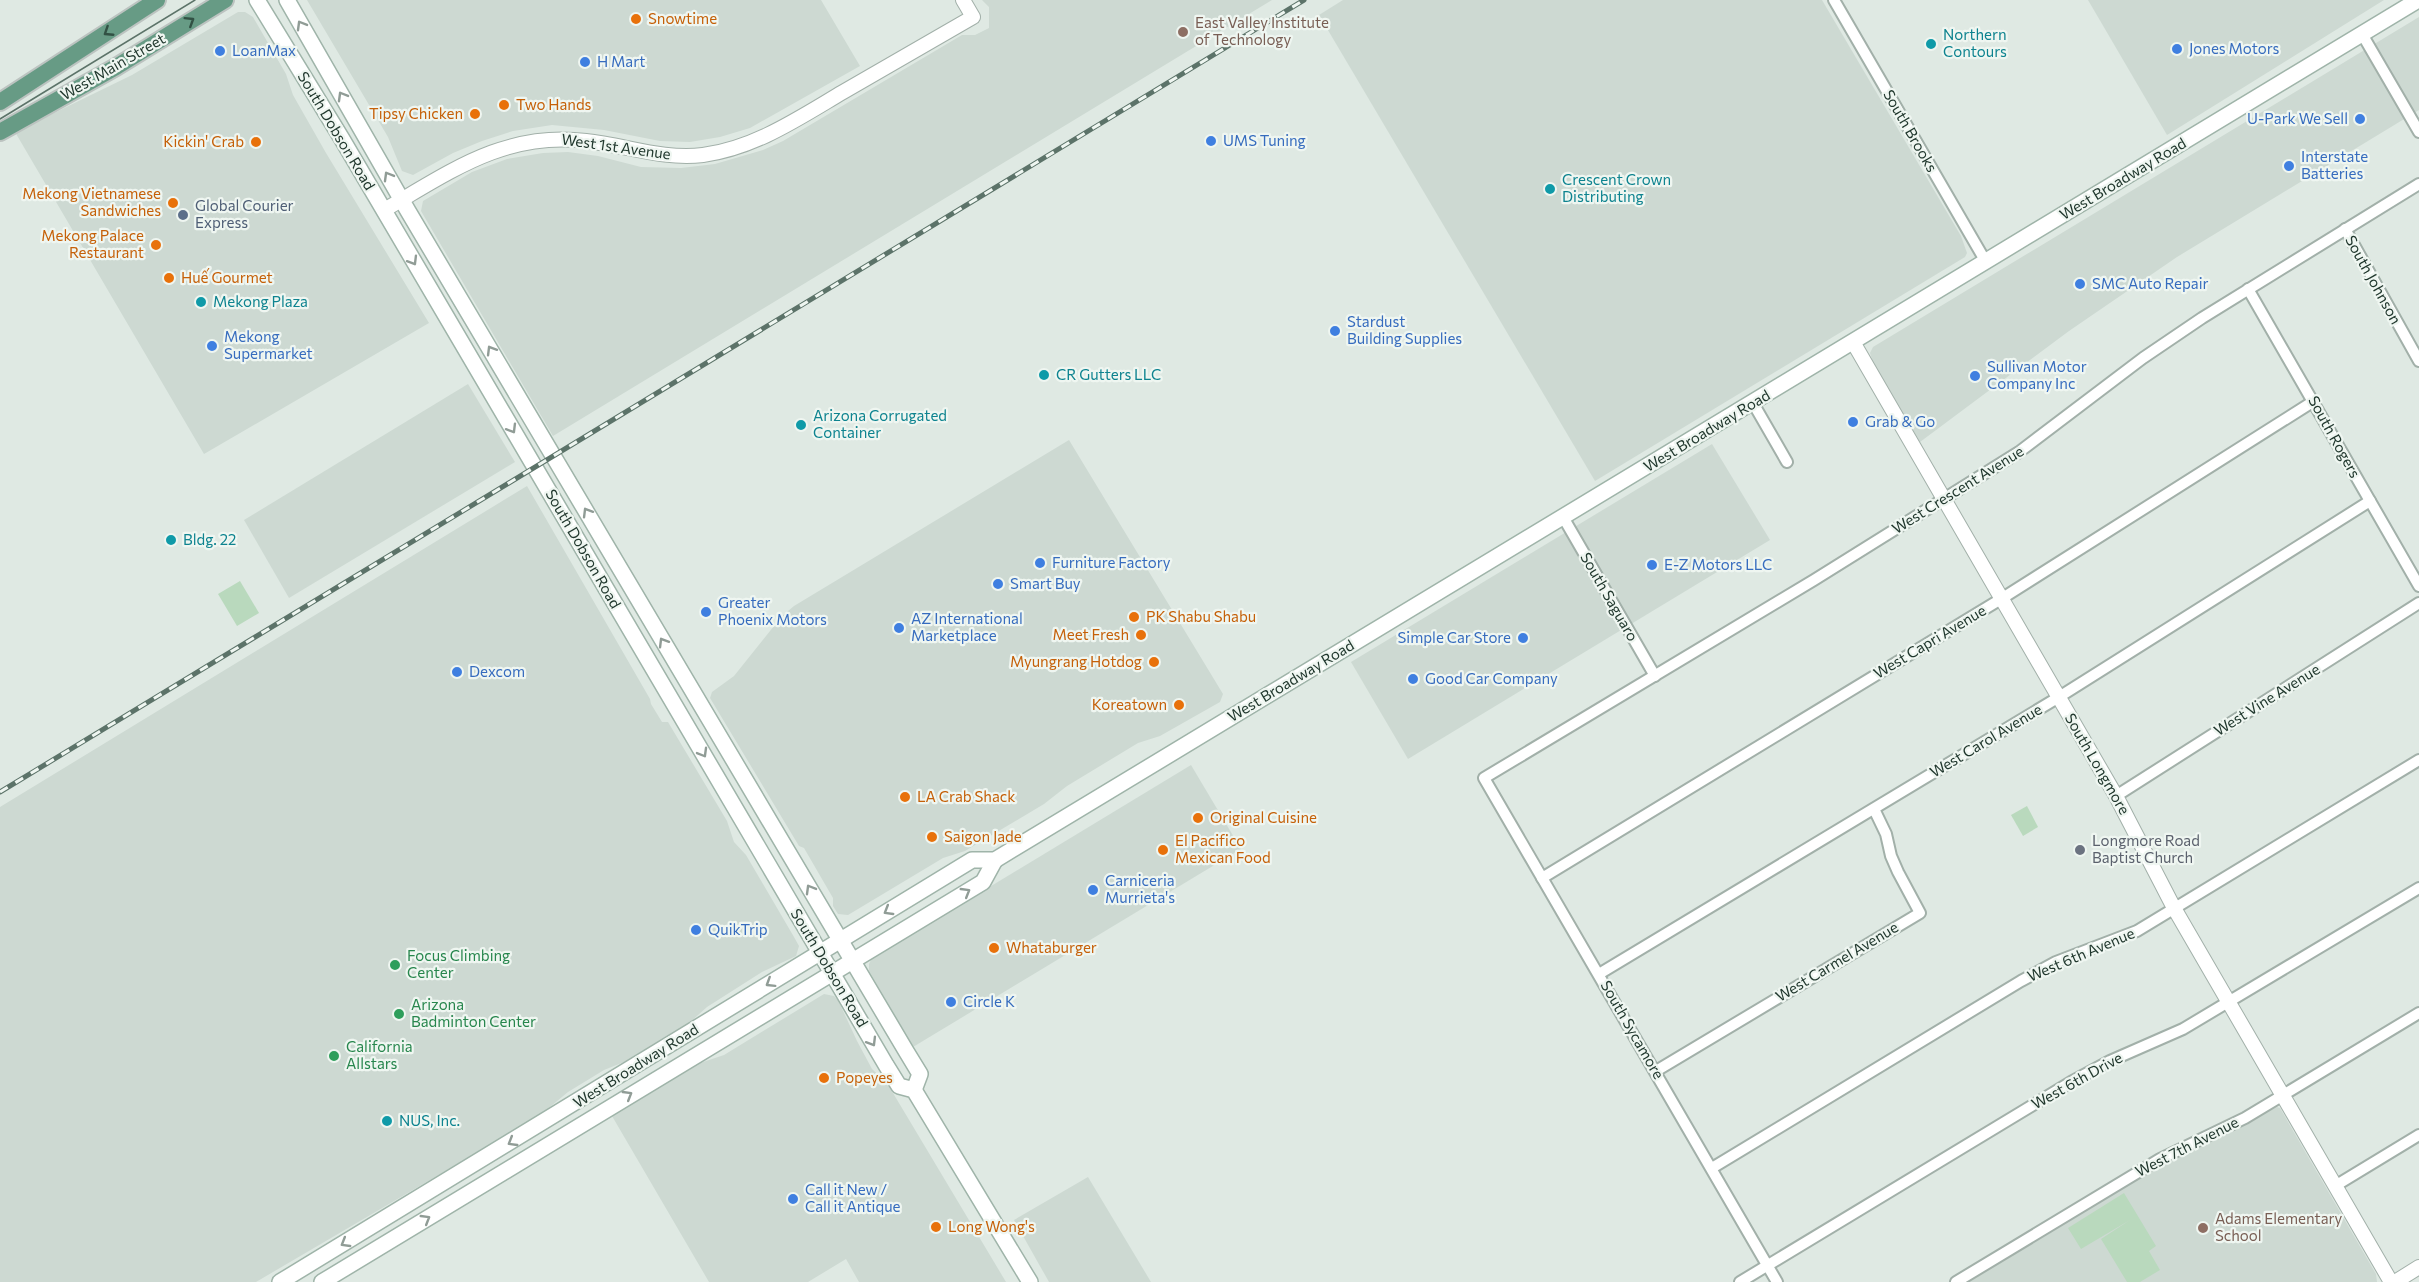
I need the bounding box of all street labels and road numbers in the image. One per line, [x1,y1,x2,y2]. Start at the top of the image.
street label: West Main Street [57,29,168,103]
street label: South Dobson Road [294,68,379,193]
street label: South Brooks [1880,86,1942,175]
street label: West 1st Avenue [560,129,672,163]
street label: West Broadway Road [2056,133,2189,223]
street label: South Johnson [2342,232,2406,327]
street label: West Broadway Road [1640,385,1773,475]
street label: South Rogers [2305,392,2365,481]
street label: West Crescent Avenue [1888,441,2027,537]
street label: South Dobson Road [542,486,625,611]
street label: South Saguaro [1577,549,1643,644]
street label: West Capri Avenue [1870,601,1989,682]
street label: West Broadway Road [1224,635,1357,725]
street label: West Vine Avenue [2210,659,2323,739]
street label: West Carol Avenue [1926,700,2045,781]
street label: South Longmore [2062,710,2134,817]
street label: South Dobson Road [787,905,872,1030]
street label: West Carmel Avenue [1772,917,1901,1005]
street label: West 6th Avenue [2024,923,2137,985]
street label: South Sycamore [1597,977,1668,1082]
street label: West Broadway Road [570,1019,701,1111]
street label: West 6th Drive [2028,1048,2125,1112]
street label: West 7th Avenue [2132,1112,2241,1180]

